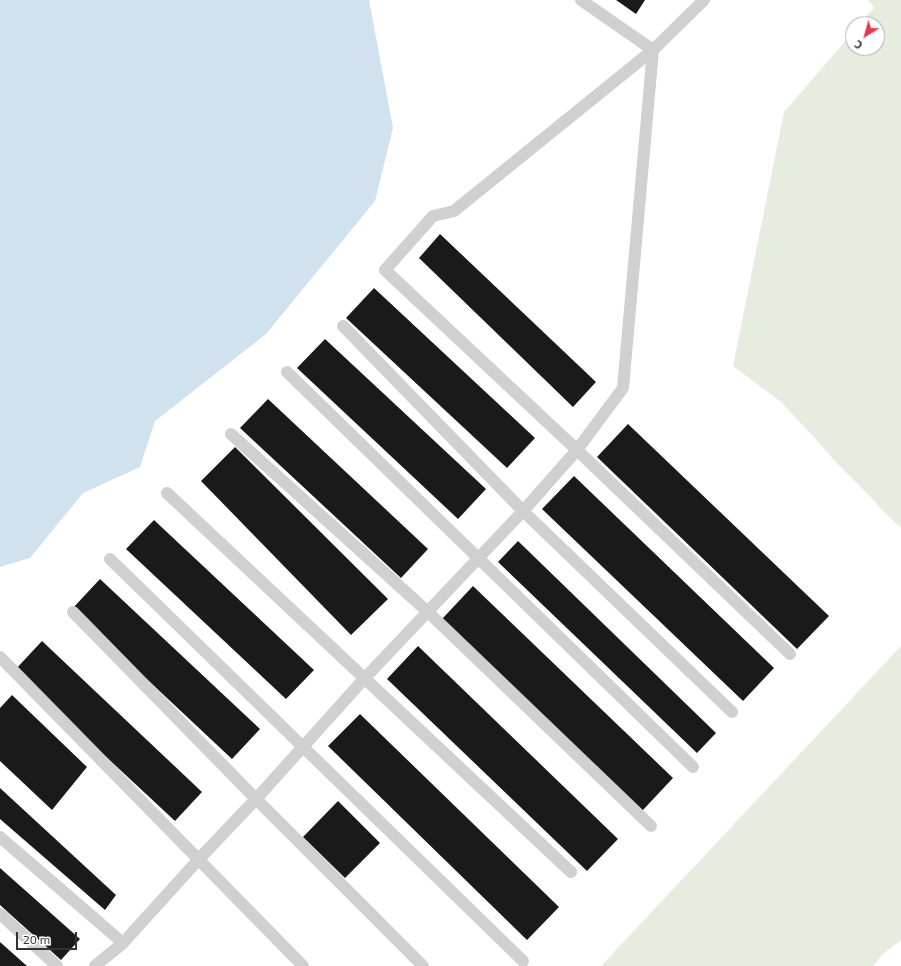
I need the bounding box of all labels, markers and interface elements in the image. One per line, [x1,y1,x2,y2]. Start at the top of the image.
north arrow [845,16,885,56]
text: С [852,38,865,52]
scale bar [18,924,79,950]
text: 20 m [23,932,50,946]

